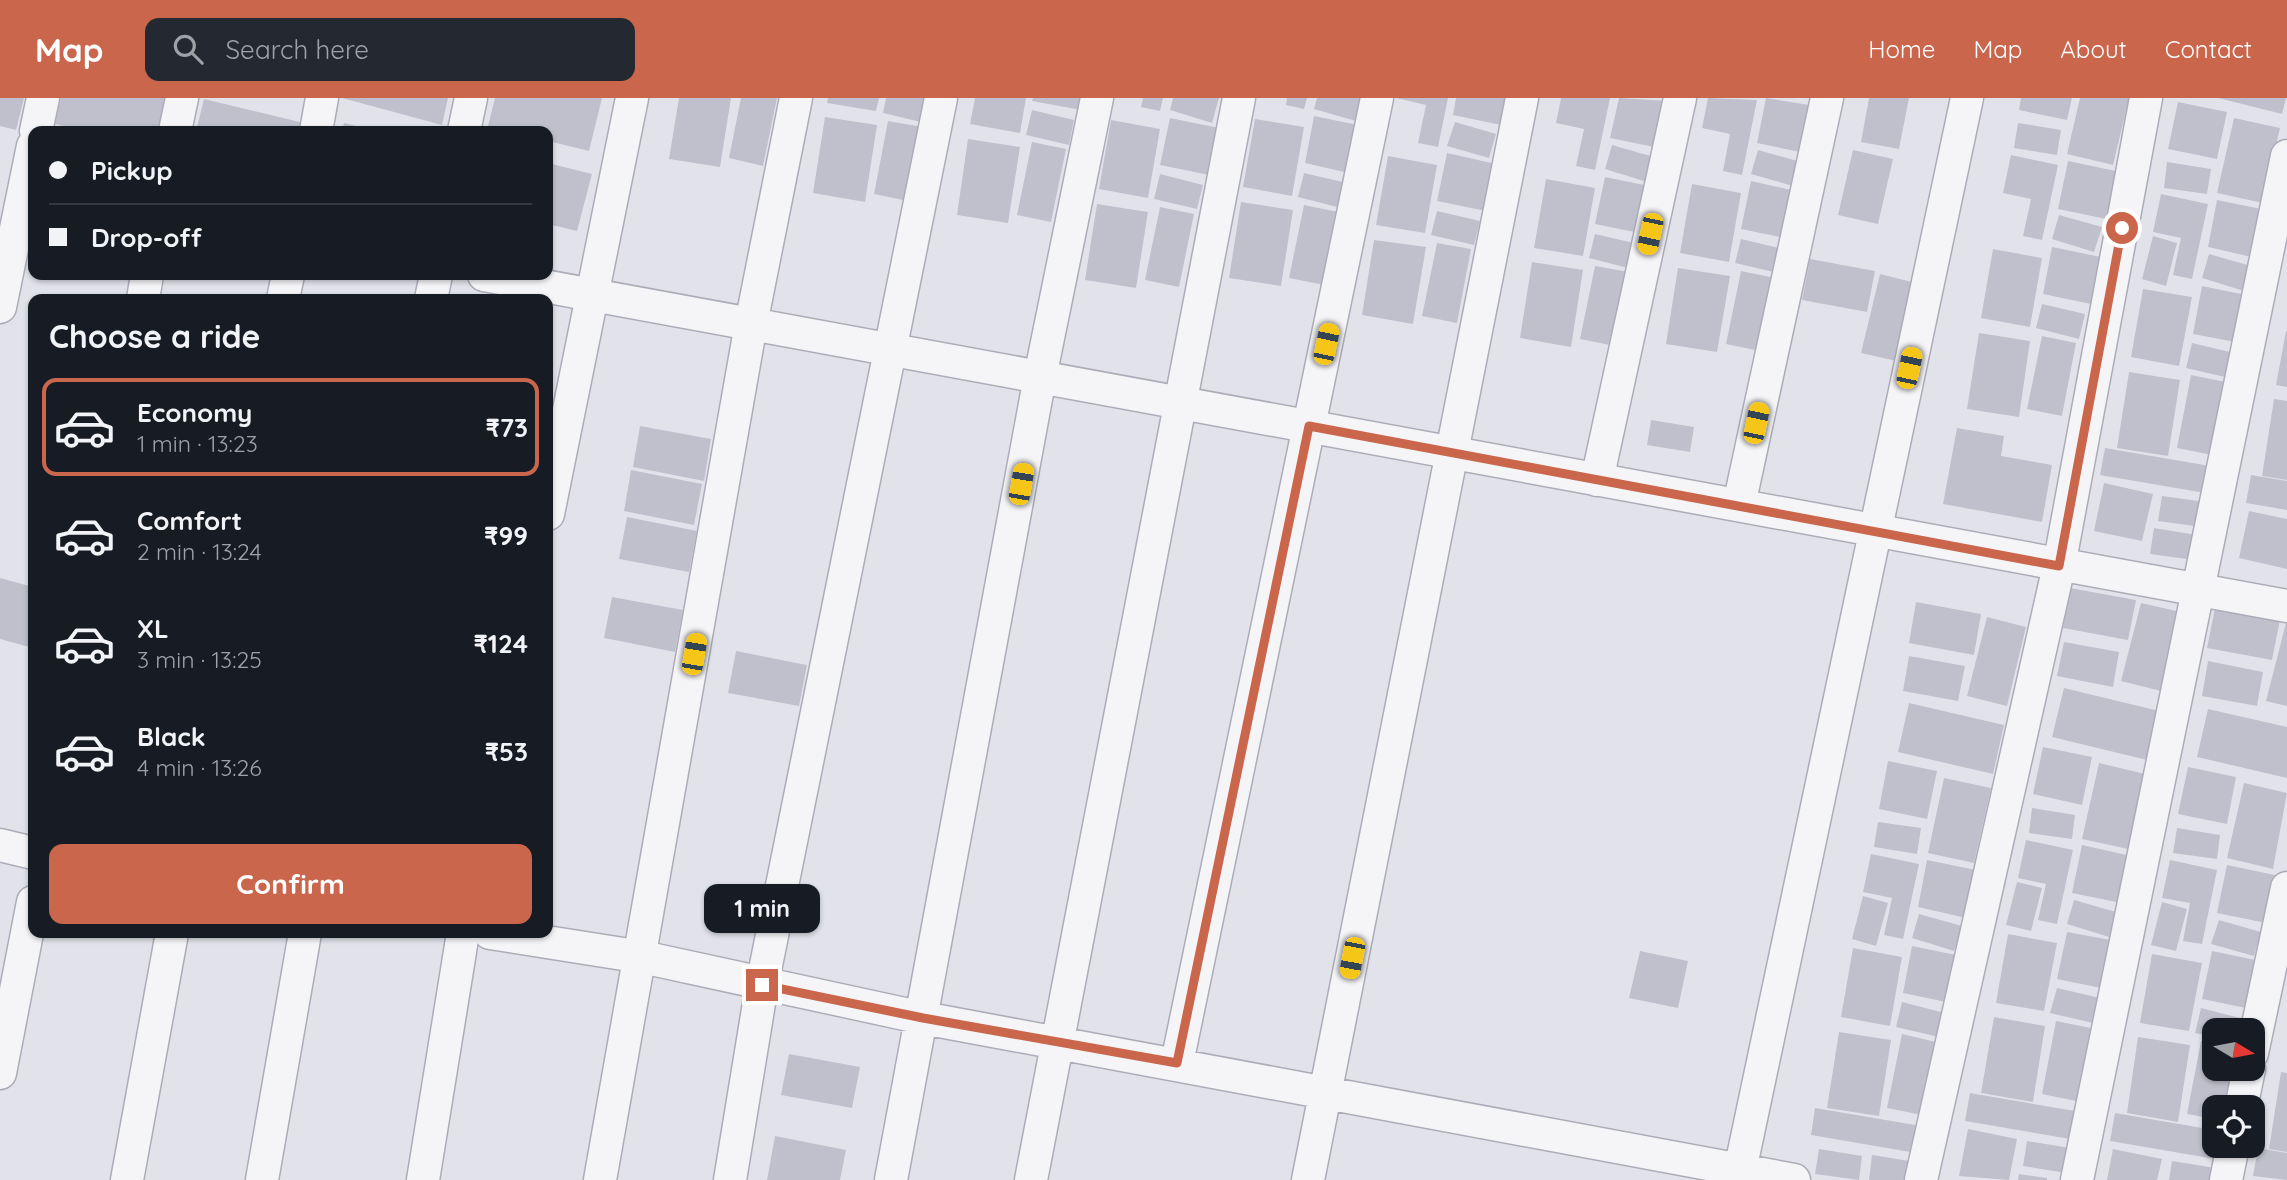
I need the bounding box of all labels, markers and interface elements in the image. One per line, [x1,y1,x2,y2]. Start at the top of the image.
search box [145,18,635,81]
text: Map [35,29,103,70]
icon: search [169,30,207,68]
text: Search here [225,33,369,66]
text: Home [1868,34,1935,64]
text: Map [1973,34,2022,64]
text: About [2060,34,2127,64]
text: Contact [2165,34,2252,64]
text: Pickup [91,154,173,187]
car [1636,211,1665,257]
route start [2106,212,2138,244]
text: Drop-off [91,221,202,254]
text: Choose a ride [49,316,261,356]
car [1312,321,1341,367]
car [1895,345,1924,391]
icon: car [53,396,116,459]
text: Economy [137,396,252,429]
car [1742,400,1771,446]
text: ₹73 [485,411,528,444]
text: 1 min · 13:23 [137,429,258,458]
car [1008,461,1035,507]
icon: car [53,504,116,567]
text: Comfort [137,504,242,537]
text: ₹99 [484,519,528,552]
text: 2 min · 13:24 [137,537,262,566]
icon: car [53,612,116,675]
text: XL [137,612,169,645]
text: ₹124 [473,627,528,660]
car [681,631,708,677]
text: 3 min · 13:25 [137,645,262,674]
icon: car [53,720,116,783]
text: Black [137,720,206,753]
text: ₹53 [485,735,528,768]
text: 4 min · 13:26 [137,753,262,782]
button: Confirm [49,844,532,924]
callout: 1 min [704,884,820,932]
text: 1 min [734,894,790,923]
car [1338,935,1367,981]
route end [746,969,778,1001]
north arrow [2202,1018,2264,1082]
map controls [2202,1018,2265,1158]
button: locate [2202,1095,2265,1158]

